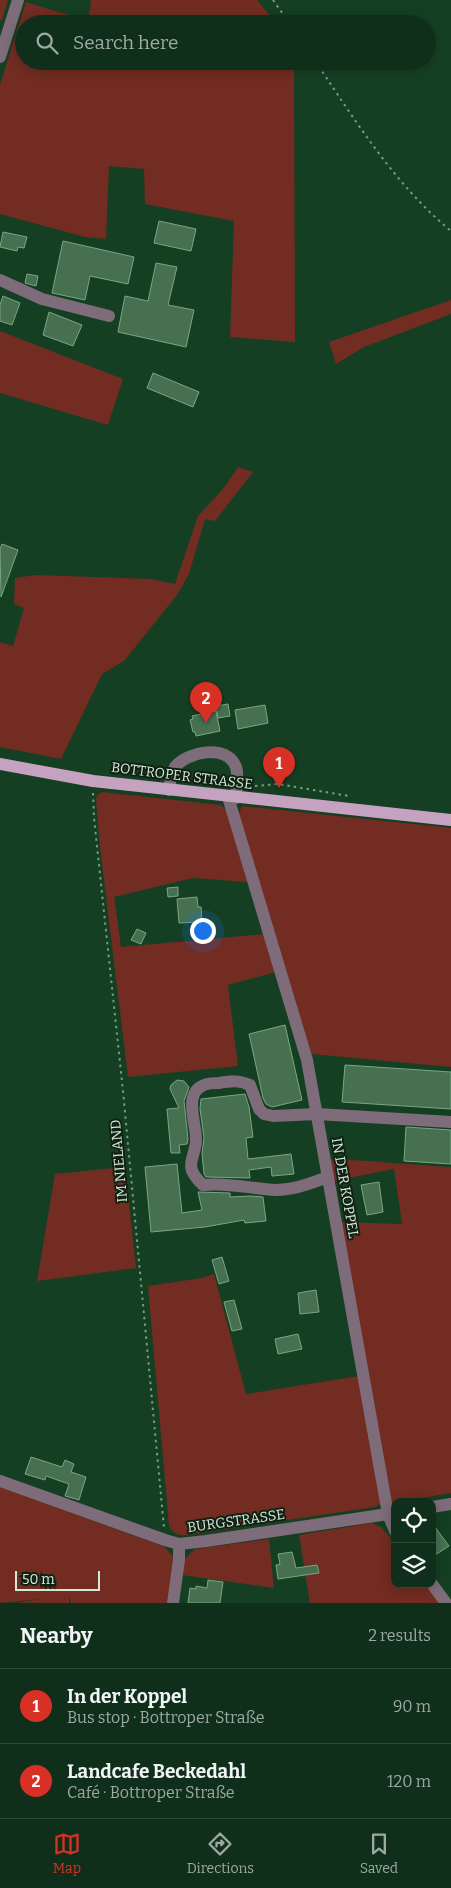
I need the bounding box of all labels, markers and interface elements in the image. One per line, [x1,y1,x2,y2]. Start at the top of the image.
search box [15,15,436,70]
icon: search [33,29,61,57]
text: Search here [73,31,178,54]
pin: 2 [190,682,222,723]
pin: 1 [263,747,295,788]
street label: BOTTROPER STRASSE [110,759,254,793]
your location [190,918,216,944]
street label: IM NIELAND [107,1119,131,1203]
street label: IN DER KOPPEL [328,1137,362,1240]
map controls [391,1498,436,1588]
button: locate [391,1498,436,1543]
street label: BURGSTRASSE [186,1506,286,1536]
button: layers [391,1543,436,1588]
scale bar [15,1568,100,1591]
text: 50 m [22,1571,55,1588]
text: Nearby [20,1623,93,1649]
text: 2 results [368,1626,431,1645]
text: In der Koppel [67,1685,187,1708]
text: 1 [33,1697,39,1716]
text: 90 m [393,1697,431,1716]
text: Bus stop · Bottroper Straße [67,1708,264,1727]
text: Landcafe Beckedahl [67,1760,246,1783]
text: 2 [31,1772,41,1791]
text: 120 m [387,1772,431,1791]
text: Café · Bottroper Straße [67,1783,235,1802]
tab: Map [53,1830,81,1877]
tab: Directions [187,1830,254,1877]
tab: Saved [360,1830,398,1877]

